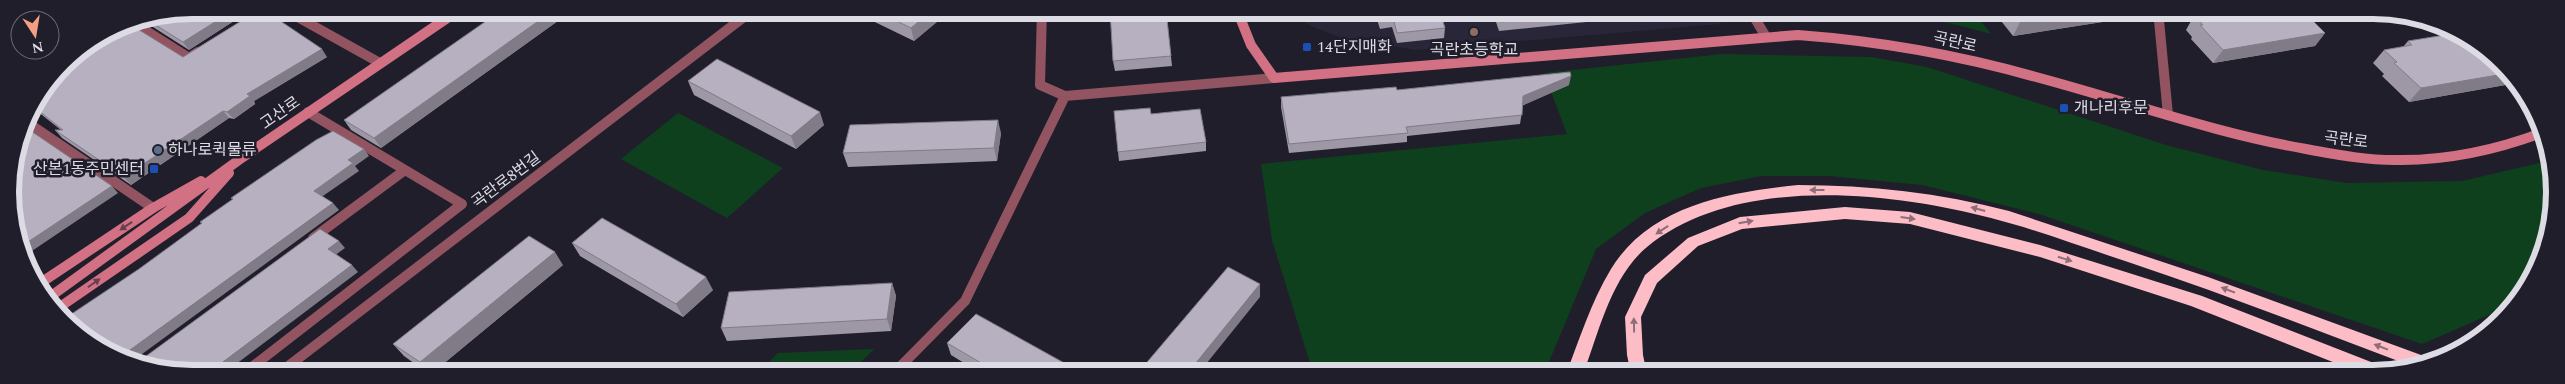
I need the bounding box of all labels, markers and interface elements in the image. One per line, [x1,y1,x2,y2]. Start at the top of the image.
north arrow [10,10,60,60]
street label: 곡란로 [1931,25,1979,59]
marker: 곡란초등학교 [1468,26,1480,38]
place label: 14단지매화 [1317,35,1392,59]
text: N [30,36,45,59]
place label: 곡란초등학교 [1430,38,1518,62]
marker: 14단지매화 [1301,41,1313,53]
street label: 고산로 [255,90,305,135]
place label: 개나리후문 [2074,96,2148,120]
marker: 개나리후문 [2058,102,2070,114]
street label: 곡란로 [2323,125,2370,155]
place label: 하나로퀵물류 [168,138,257,162]
marker: 하나로퀵물류 [152,144,164,156]
street label: 곡란로8번길 [466,146,546,214]
place label: 산본1동주민센터 [33,157,144,181]
marker: 산본1동주민센터 [148,163,160,175]
one-way arrow [1809,186,1825,194]
one-way arrow [1970,205,1985,213]
one-way arrow [1900,214,1916,222]
one-way arrow [1738,218,1754,226]
one-way arrow [119,221,132,231]
one-way arrow [1655,225,1669,235]
one-way arrow [2057,256,2072,263]
one-way arrow [88,278,101,288]
one-way arrow [2221,286,2236,293]
one-way arrow [1630,317,1638,333]
one-way arrow [2373,343,2388,350]

